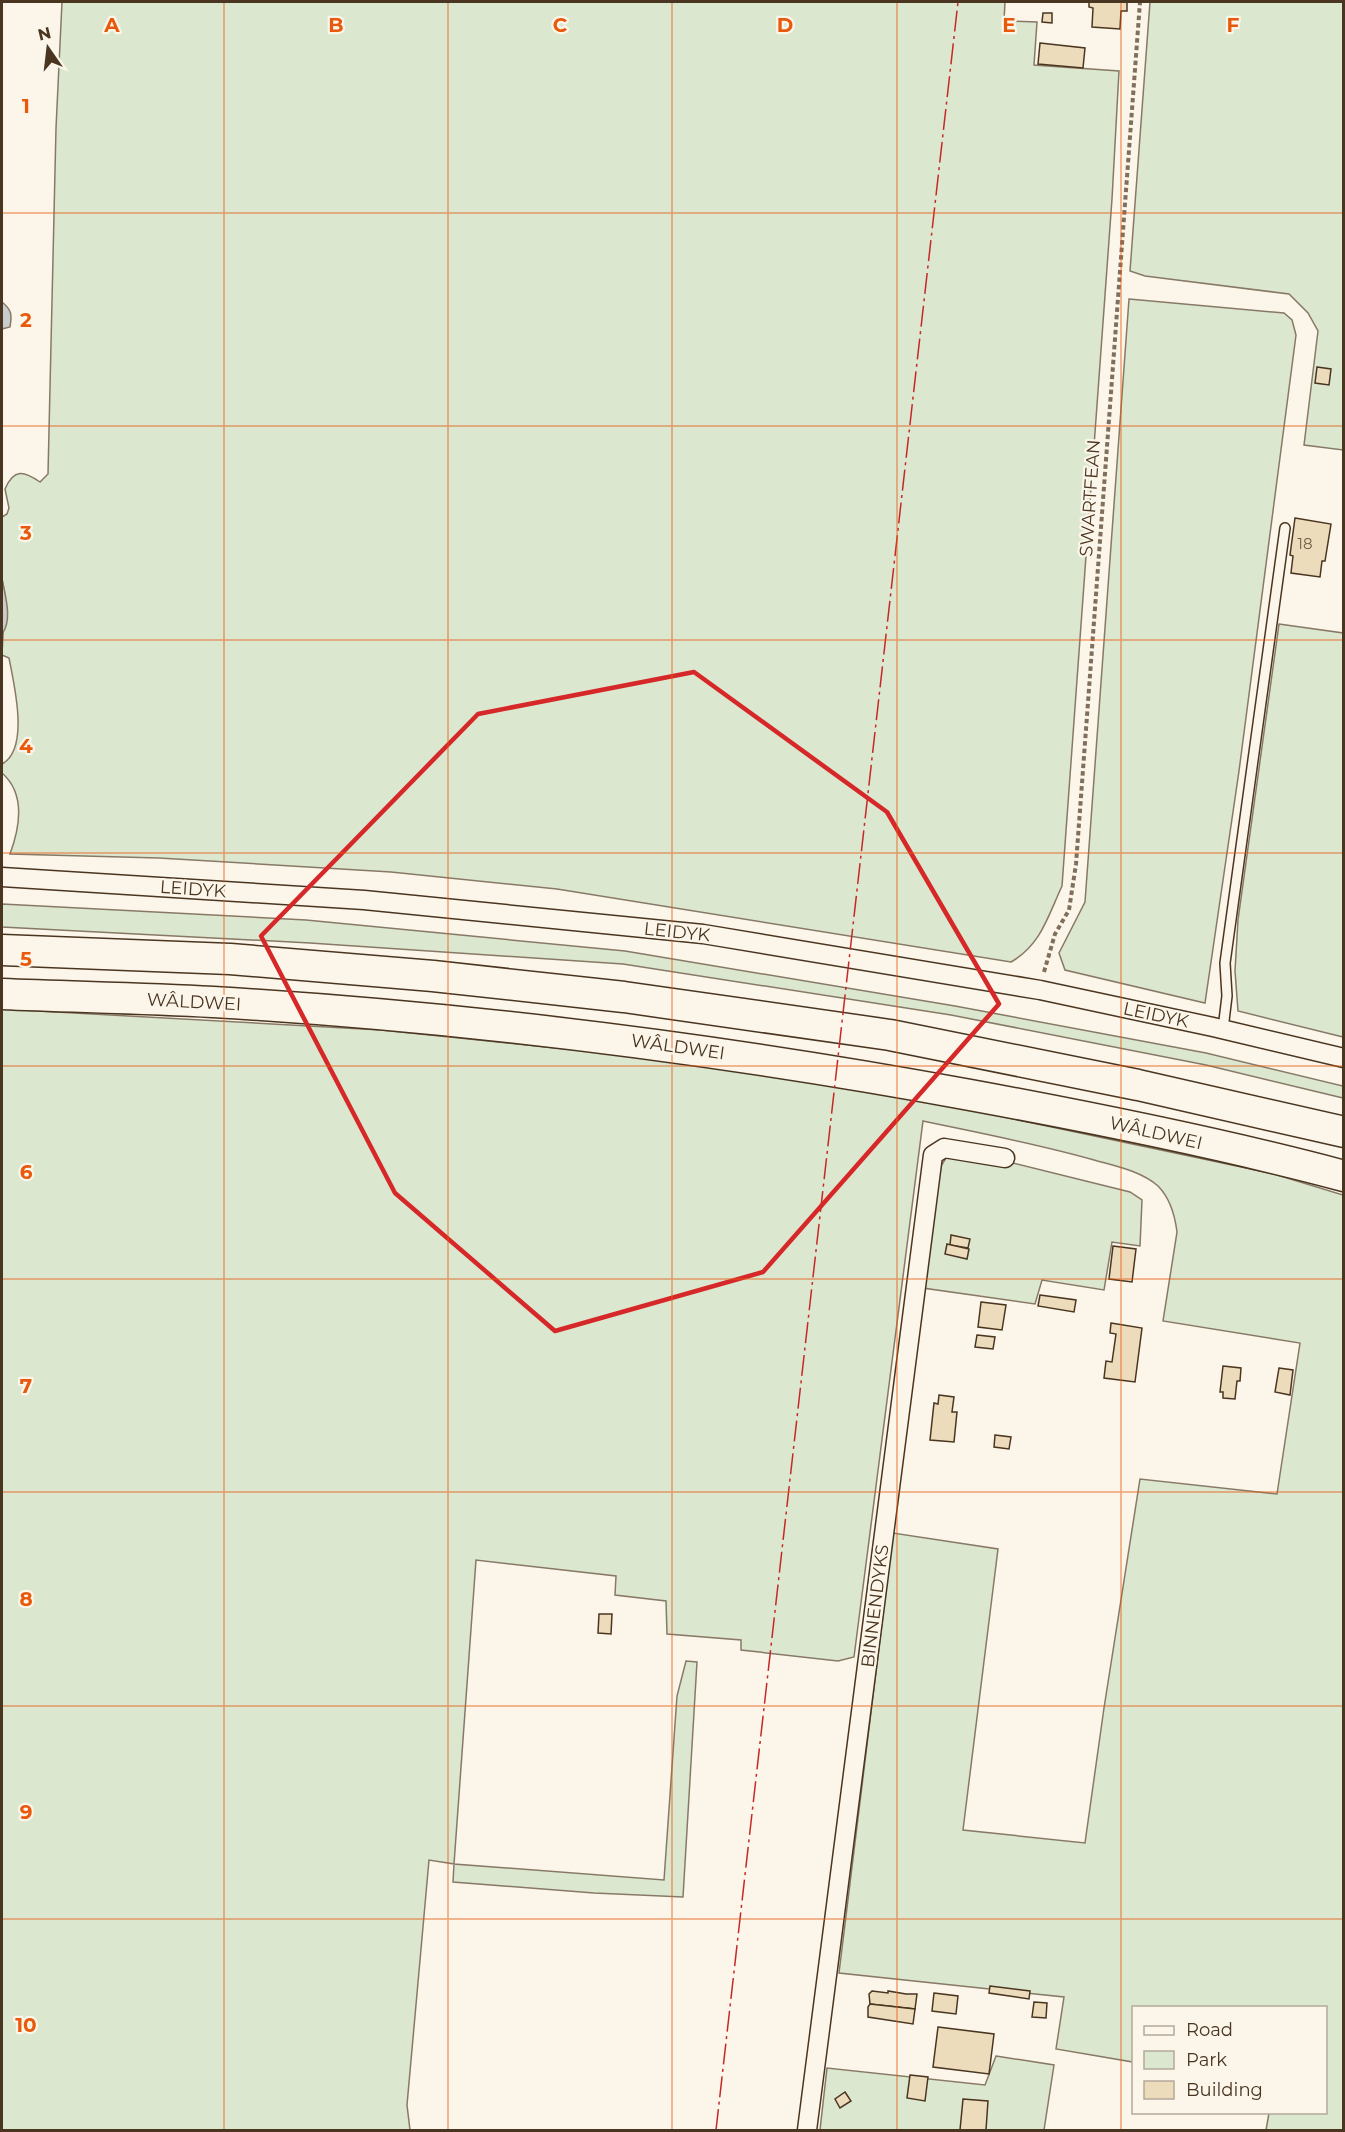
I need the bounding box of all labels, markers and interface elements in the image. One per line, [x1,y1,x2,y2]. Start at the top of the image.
text: A [103,13,120,37]
text: B [328,13,344,37]
text: C [553,13,568,37]
text: D [777,13,793,37]
text: E [1002,13,1016,37]
text: F [1227,13,1240,37]
north arrow [18,18,78,78]
text: N [36,23,53,45]
text: 1 [22,94,30,118]
text: 2 [20,308,32,332]
street label: SWARTFEAN [1075,439,1105,557]
text: 3 [19,521,32,545]
house number: 18 [1298,534,1313,553]
text: 4 [19,734,33,758]
street label: LEIDYK [159,876,227,902]
street label: LEIDYK [643,918,711,946]
text: 5 [20,947,32,971]
street label: WÂLDWEI [146,989,242,1015]
street label: LEIDYK [1121,997,1191,1033]
street label: WÂLDWEI [630,1030,726,1064]
street label: WÂLDWEI [1107,1112,1205,1154]
text: 6 [20,1160,33,1184]
text: 7 [20,1374,32,1398]
street label: BINNENDYKS [857,1543,893,1669]
text: 8 [19,1587,33,1611]
text: 9 [20,1800,32,1824]
legend [1132,2006,1327,2114]
text: 10 [15,2013,37,2037]
text: Road [1186,2019,1233,2041]
text: Park [1186,2049,1227,2071]
text: Building [1186,2079,1263,2101]

